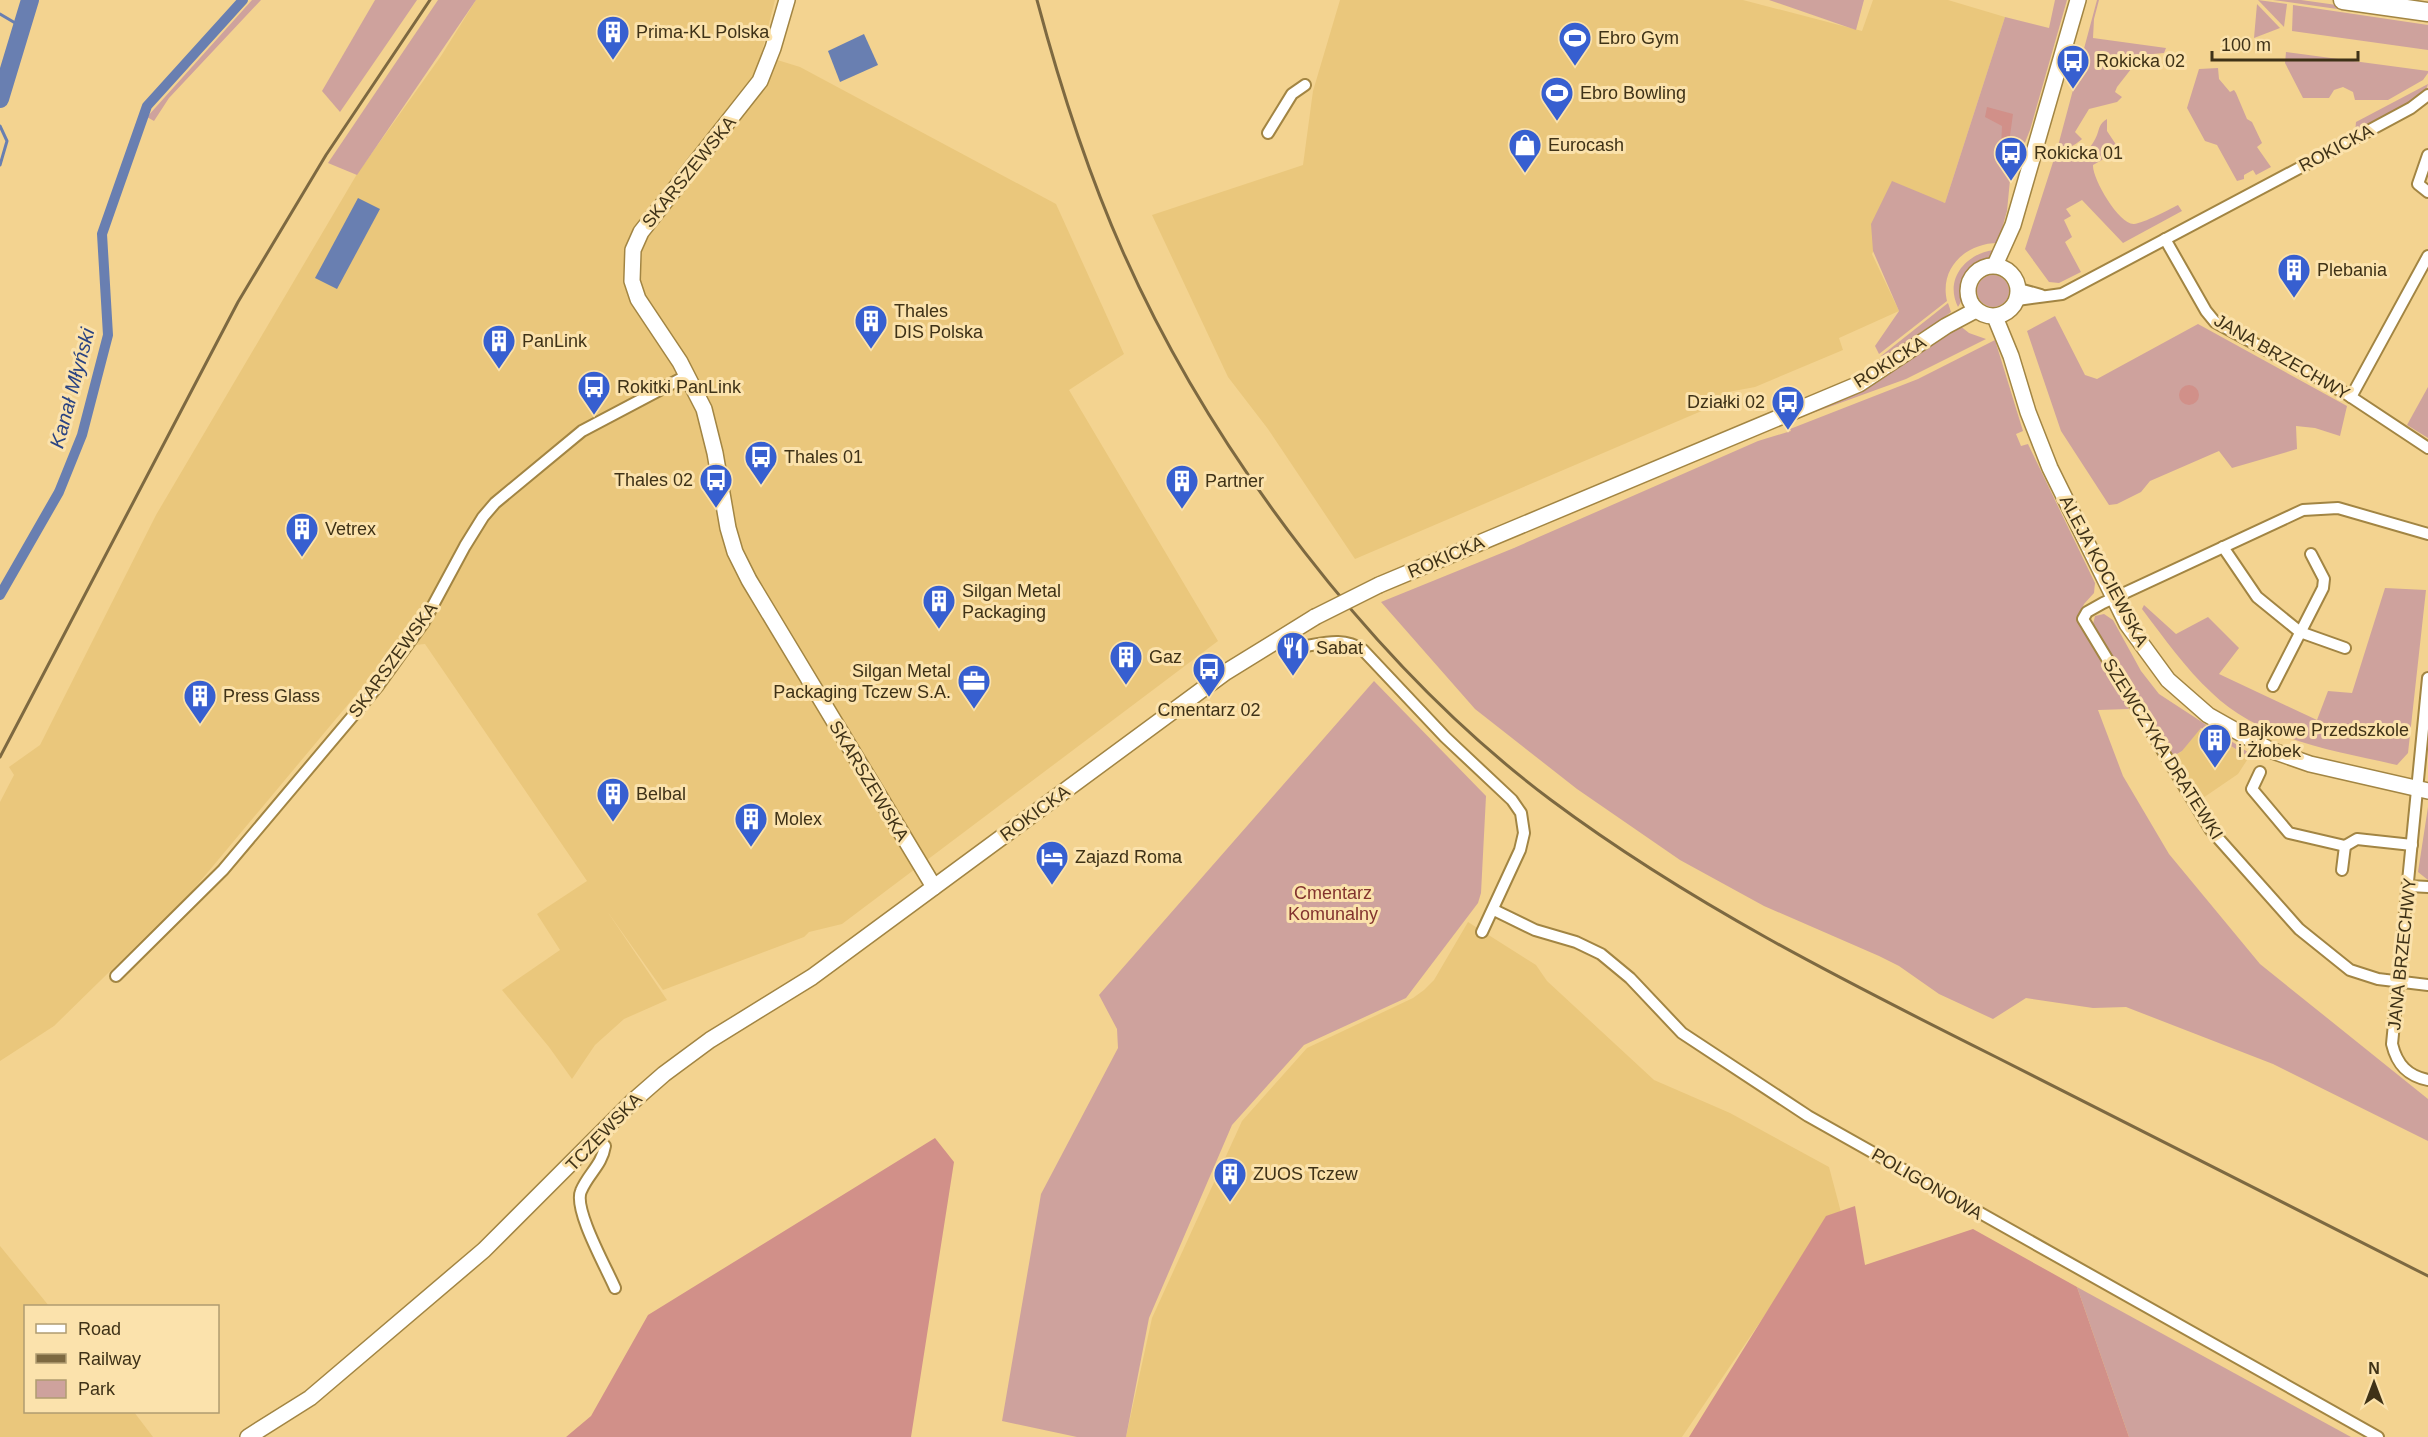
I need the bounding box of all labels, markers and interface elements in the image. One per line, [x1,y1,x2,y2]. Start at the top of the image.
building icon: Prima-KL Polska [595,14,631,61]
sports icon: Ebro Gym [1557,20,1593,67]
place label: Prima-KL Polska [636,22,770,42]
scale bar [2212,24,2358,62]
place label: Ebro Gym [1598,28,1679,48]
text: 100 m [2221,35,2271,55]
bus stop icon: Rokicka 02 [2055,43,2091,90]
place label: Rokicka 02 [2096,51,2185,71]
sports icon: Ebro Bowling [1539,75,1575,122]
place label: Ebro Bowling [1580,83,1686,103]
street label: SKARSZEWSKA [638,112,740,232]
street label: ROKICKA [2296,120,2376,176]
shop icon: Eurocash [1507,127,1543,174]
place label: Eurocash [1548,135,1624,155]
bus stop icon: Rokicka 01 [1993,135,2029,182]
place label: Rokicka 01 [2034,143,2123,163]
building icon: Plebania [2276,252,2312,299]
place label: Plebania [2317,260,2388,280]
place label: Thales DIS Polska [894,301,984,342]
building icon: Thales DIS Polska [853,303,889,350]
street label: JANA BRZECHWY [2211,310,2353,404]
building icon: PanLink [481,323,517,370]
water label: Kanał Młyński [45,325,99,450]
place label: PanLink [522,331,588,351]
street label: ROKICKA [1850,332,1930,392]
bus stop icon: Rokitki PanLink [576,369,612,416]
place label: Rokitki PanLink [617,377,742,397]
bus stop icon: Działki 02 [1770,384,1806,431]
place label: Działki 02 [1687,392,1765,412]
bus stop icon: Thales 01 [743,439,779,486]
place label: Thales 01 [784,447,863,467]
bus stop icon: Thales 02 [698,462,734,509]
building icon: Partner [1164,463,1200,510]
place label: Thales 02 [614,470,693,490]
place label: Partner [1205,471,1264,491]
street label: ALEJA KOCIEWSKA [2056,492,2152,650]
building icon: Vetrex [284,511,320,558]
place label: Vetrex [325,519,376,539]
street label: ROKICKA [1405,532,1487,582]
place label: Silgan Metal Packaging [962,581,1061,622]
building icon: Silgan Metal Packaging [921,583,957,630]
street label: SKARSZEWSKA [345,599,441,721]
restaurant icon: Sabat [1275,630,1311,677]
place label: Sabat [1316,638,1363,658]
building icon: Gaz [1108,639,1144,686]
place label: Gaz [1149,647,1182,667]
bus stop icon: Cmentarz 02 [1191,651,1227,698]
street label: SZEWCZYKA DRATEWKI [2099,655,2227,843]
place label: Silgan Metal Packaging Tczew S.A. [773,661,951,702]
office icon: Silgan Metal Packaging Tczew S.A. [956,663,992,710]
building icon: Press Glass [182,678,218,725]
place label: Press Glass [223,686,320,706]
place label: Cmentarz 02 [1157,700,1261,720]
street label: SKARSZEWSKA [825,717,913,845]
place label: Bajkowe Przedszkole i Żłobek [2238,720,2409,761]
building icon: Bajkowe Przedszkole i Żłobek [2197,722,2233,769]
building icon: Belbal [595,776,631,823]
street label: ROKICKA [996,781,1074,845]
place label: Belbal [636,784,686,804]
building icon: Molex [733,801,769,848]
place label: Molex [774,809,822,829]
hotel icon: Zajazd Roma [1034,839,1070,886]
place label: Zajazd Roma [1075,847,1183,867]
street label: JANA BRZECHWY [2384,877,2420,1031]
park label: Cmentarz Komunalny [1288,883,1378,924]
street label: TCZEWSKA [562,1089,646,1175]
street label: POLIGONOWA [1868,1144,1986,1224]
building icon: ZUOS Tczew [1212,1156,1248,1203]
place label: ZUOS Tczew [1253,1164,1359,1184]
legend [24,1305,219,1413]
text: Road [78,1319,121,1339]
text: Railway [78,1349,141,1369]
north arrow [2344,1353,2404,1413]
text: N [2368,1360,2380,1377]
text: Park [78,1379,116,1399]

